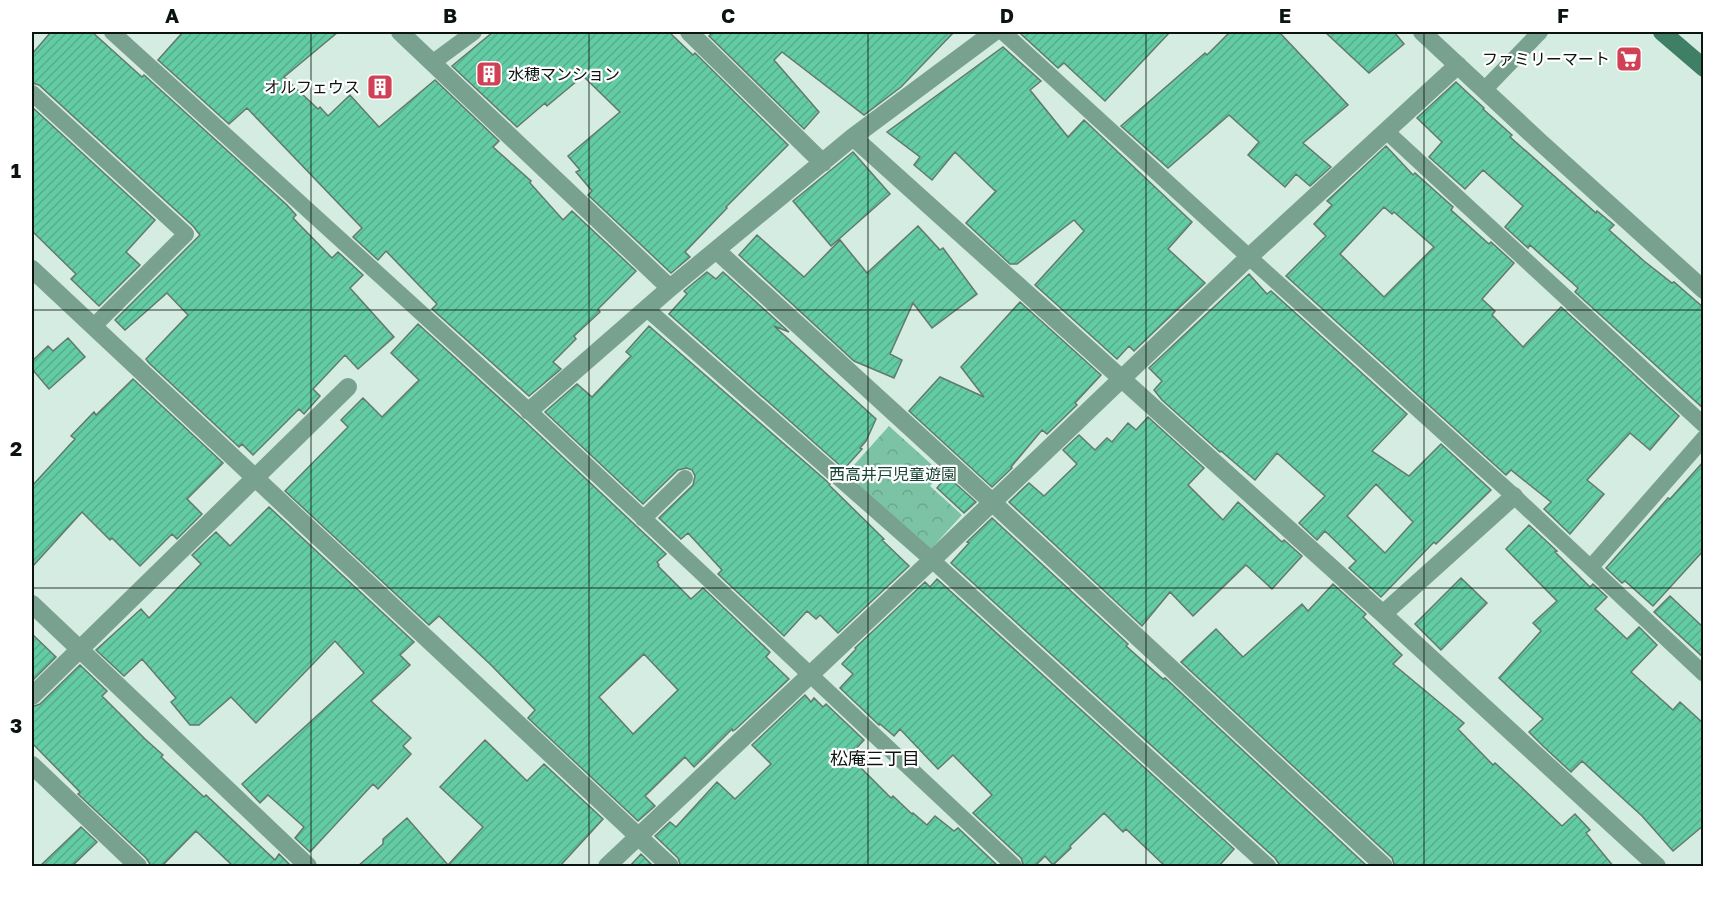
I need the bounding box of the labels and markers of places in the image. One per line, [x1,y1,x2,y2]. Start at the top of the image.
supermarket icon: ファミリーマート [1614,44,1644,74]
place label: ファミリーマート [1482,49,1610,69]
building icon: 水穂マンション [474,59,504,89]
place label: 水穂マンション [508,64,620,84]
building icon: オルフェウス [365,72,395,102]
place label: オルフェウス [264,77,360,97]

